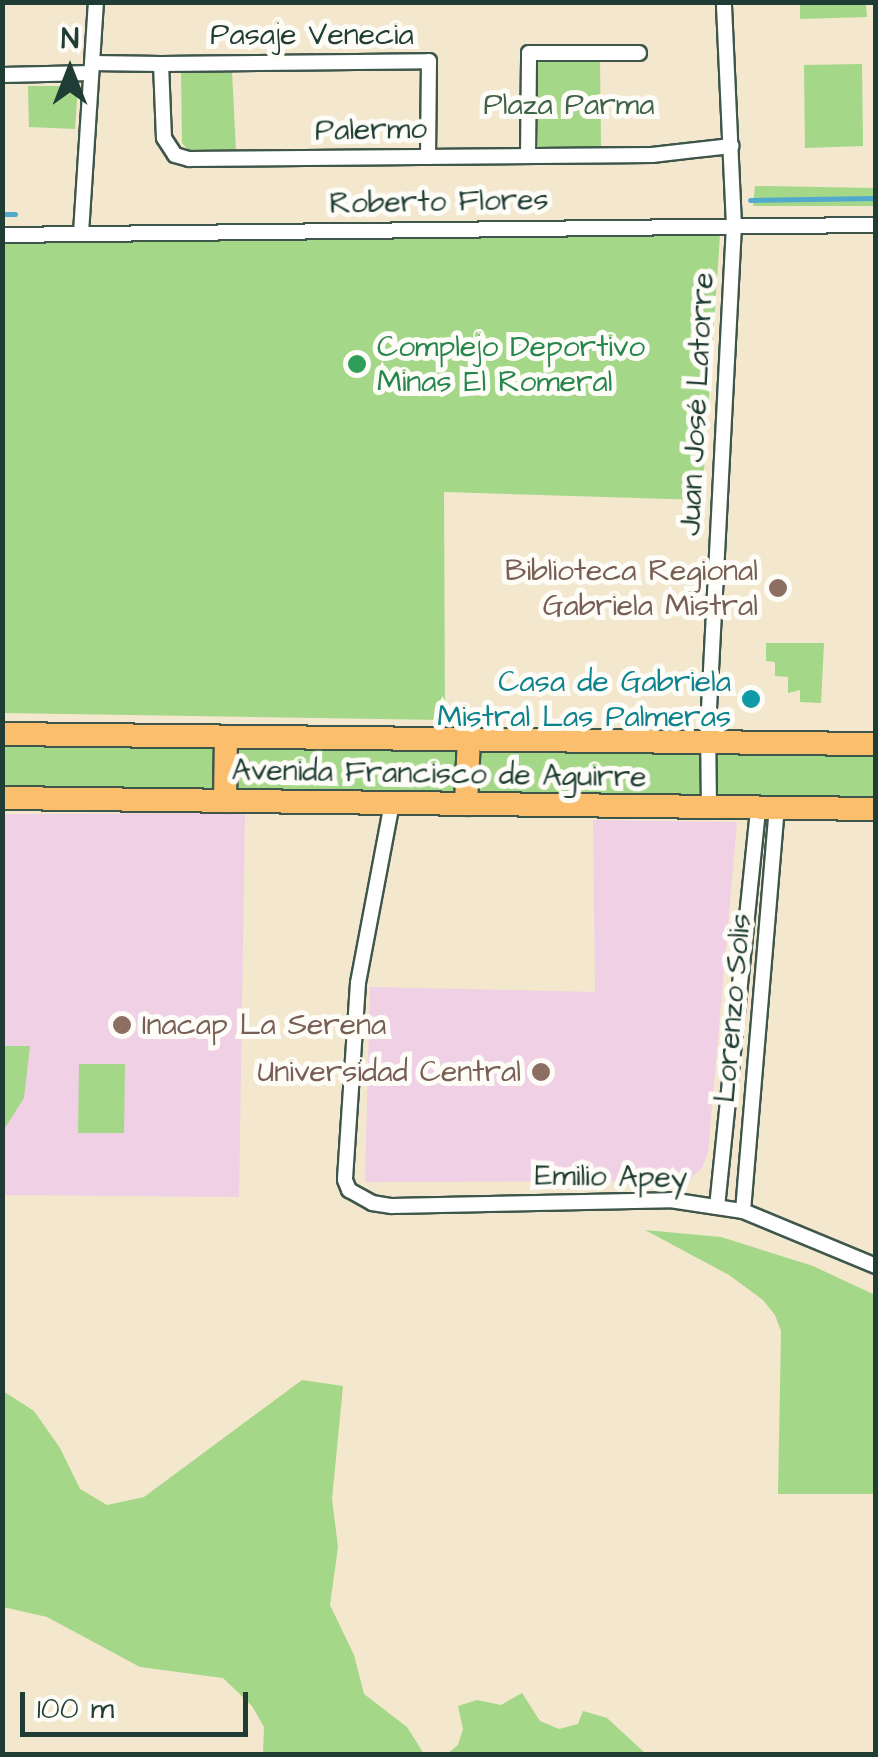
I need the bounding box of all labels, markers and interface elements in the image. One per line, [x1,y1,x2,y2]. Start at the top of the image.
street label: Pasaje Venecia [210,17,414,53]
north arrow [20,20,120,120]
text: N [61,20,79,59]
park label: Plaza Parma [484,87,654,123]
street label: Palermo [315,111,427,149]
street label: Roberto Flores [329,182,549,222]
street label: Juan José Latorre [672,271,722,537]
place label: Complejo Deportivo Minas El Romeral [377,329,645,400]
marker: Complejo Deportivo Minas El Romeral [346,353,368,375]
place label: Biblioteca Regional Gabriela Mistral [505,553,758,624]
marker: Biblioteca Regional Gabriela Mistral [767,577,789,599]
place label: Casa de Gabriela Mistral Las Palmeras [437,664,731,734]
marker: Casa de Gabriela Mistral Las Palmeras [740,688,762,710]
street label: Avenida Francisco de Aguirre [231,752,647,796]
street label: Lorenzo Solis [707,912,759,1104]
place label: Inacap La Serena [142,1007,386,1043]
marker: Inacap La Serena [111,1014,133,1036]
place label: Universidad Central [258,1054,521,1090]
marker: Universidad Central [530,1061,552,1083]
street label: Emilio Apey [534,1158,688,1196]
scale bar [25,1672,252,1734]
text: 100 m [37,1688,114,1730]

